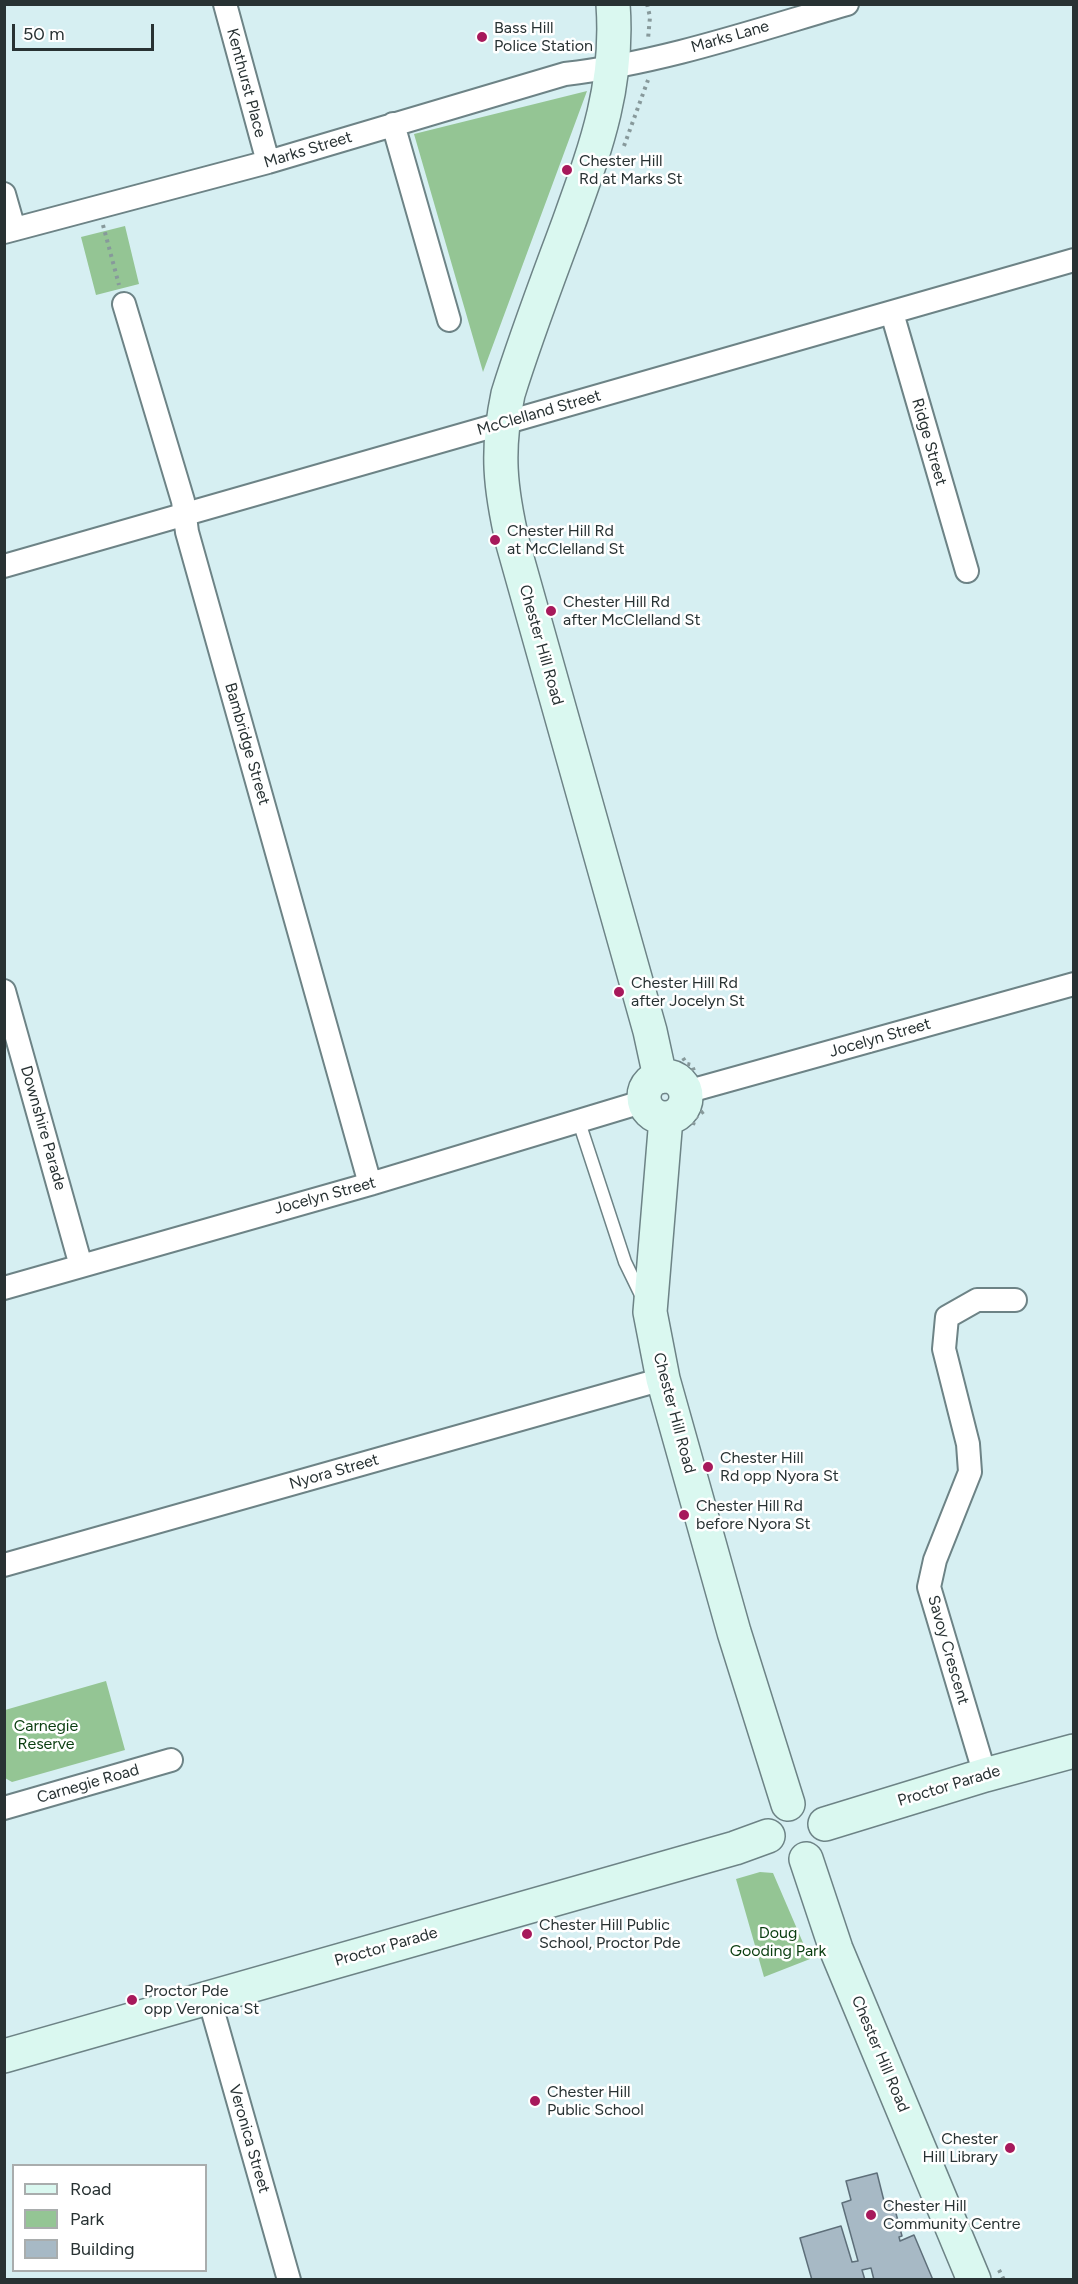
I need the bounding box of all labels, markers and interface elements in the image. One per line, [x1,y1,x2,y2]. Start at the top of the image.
scale bar [15,12,158,50]
street label: Marks Lane [689,17,771,57]
place label: Bass Hill Police Station [494,18,593,56]
text: 50 m [23,23,65,45]
street label: Kenthurst Place [222,26,270,140]
marker: Bass Hill Police Station [475,30,489,44]
street label: Marks Street [262,128,354,172]
place label: Chester Hill Rd at Marks St [579,151,683,189]
marker: Chester Hill Rd at Marks St [560,163,574,177]
street label: McClelland Street [475,386,603,440]
street label: Ridge Street [907,396,951,488]
place label: Chester Hill Rd at McClelland St [507,521,624,559]
marker: Chester Hill Rd at McClelland St [488,533,502,547]
street label: Chester Hill Road [515,583,567,707]
place label: Chester Hill Rd after McClelland St [563,592,700,630]
marker: Chester Hill Rd after McClelland St [544,604,558,618]
street label: Bambridge Street [220,681,274,807]
place label: Chester Hill Rd after Jocelyn St [631,973,745,1011]
marker: Chester Hill Rd after Jocelyn St [612,985,626,999]
street label: Jocelyn Street [827,1014,933,1062]
street label: Downshire Parade [16,1064,70,1192]
street label: Jocelyn Street [272,1173,378,1219]
street label: Chester Hill Road [649,1350,699,1476]
place label: Chester Hill Rd opp Nyora St [720,1448,839,1486]
street label: Nyora Street [287,1450,381,1494]
marker: Chester Hill Rd opp Nyora St [701,1460,715,1474]
place label: Chester Hill Rd before Nyora St [696,1496,811,1534]
marker: Chester Hill Rd before Nyora St [677,1508,691,1522]
street label: Savoy Crescent [923,1593,973,1707]
park label: Carnegie Reserve [14,1716,78,1754]
street label: Carnegie Road [35,1760,141,1808]
street label: Proctor Parade [895,1761,1003,1811]
place label: Chester Hill Public School, Proctor Pde [539,1915,680,1953]
street label: Proctor Parade [332,1923,440,1971]
park label: Doug Gooding Park [730,1923,826,1961]
marker: Chester Hill Public School, Proctor Pde [520,1927,534,1941]
place label: Proctor Pde opp Veronica St [144,1981,259,2019]
marker: Proctor Pde opp Veronica St [125,1993,139,2007]
street label: Chester Hill Road [847,1993,913,2115]
street label: Veronica Street [224,2082,274,2196]
place label: Chester Hill Public School [547,2082,644,2120]
marker: Chester Hill Public School [528,2094,542,2108]
place label: Chester Hill Library [922,2129,998,2167]
marker: Chester Hill Library [1003,2141,1017,2155]
legend [12,2164,207,2272]
text: Road [70,2178,111,2200]
place label: Chester Hill Community Centre [883,2196,1020,2234]
text: Park [70,2208,104,2230]
marker: Chester Hill Community Centre [864,2208,878,2222]
text: Building [70,2238,135,2260]

